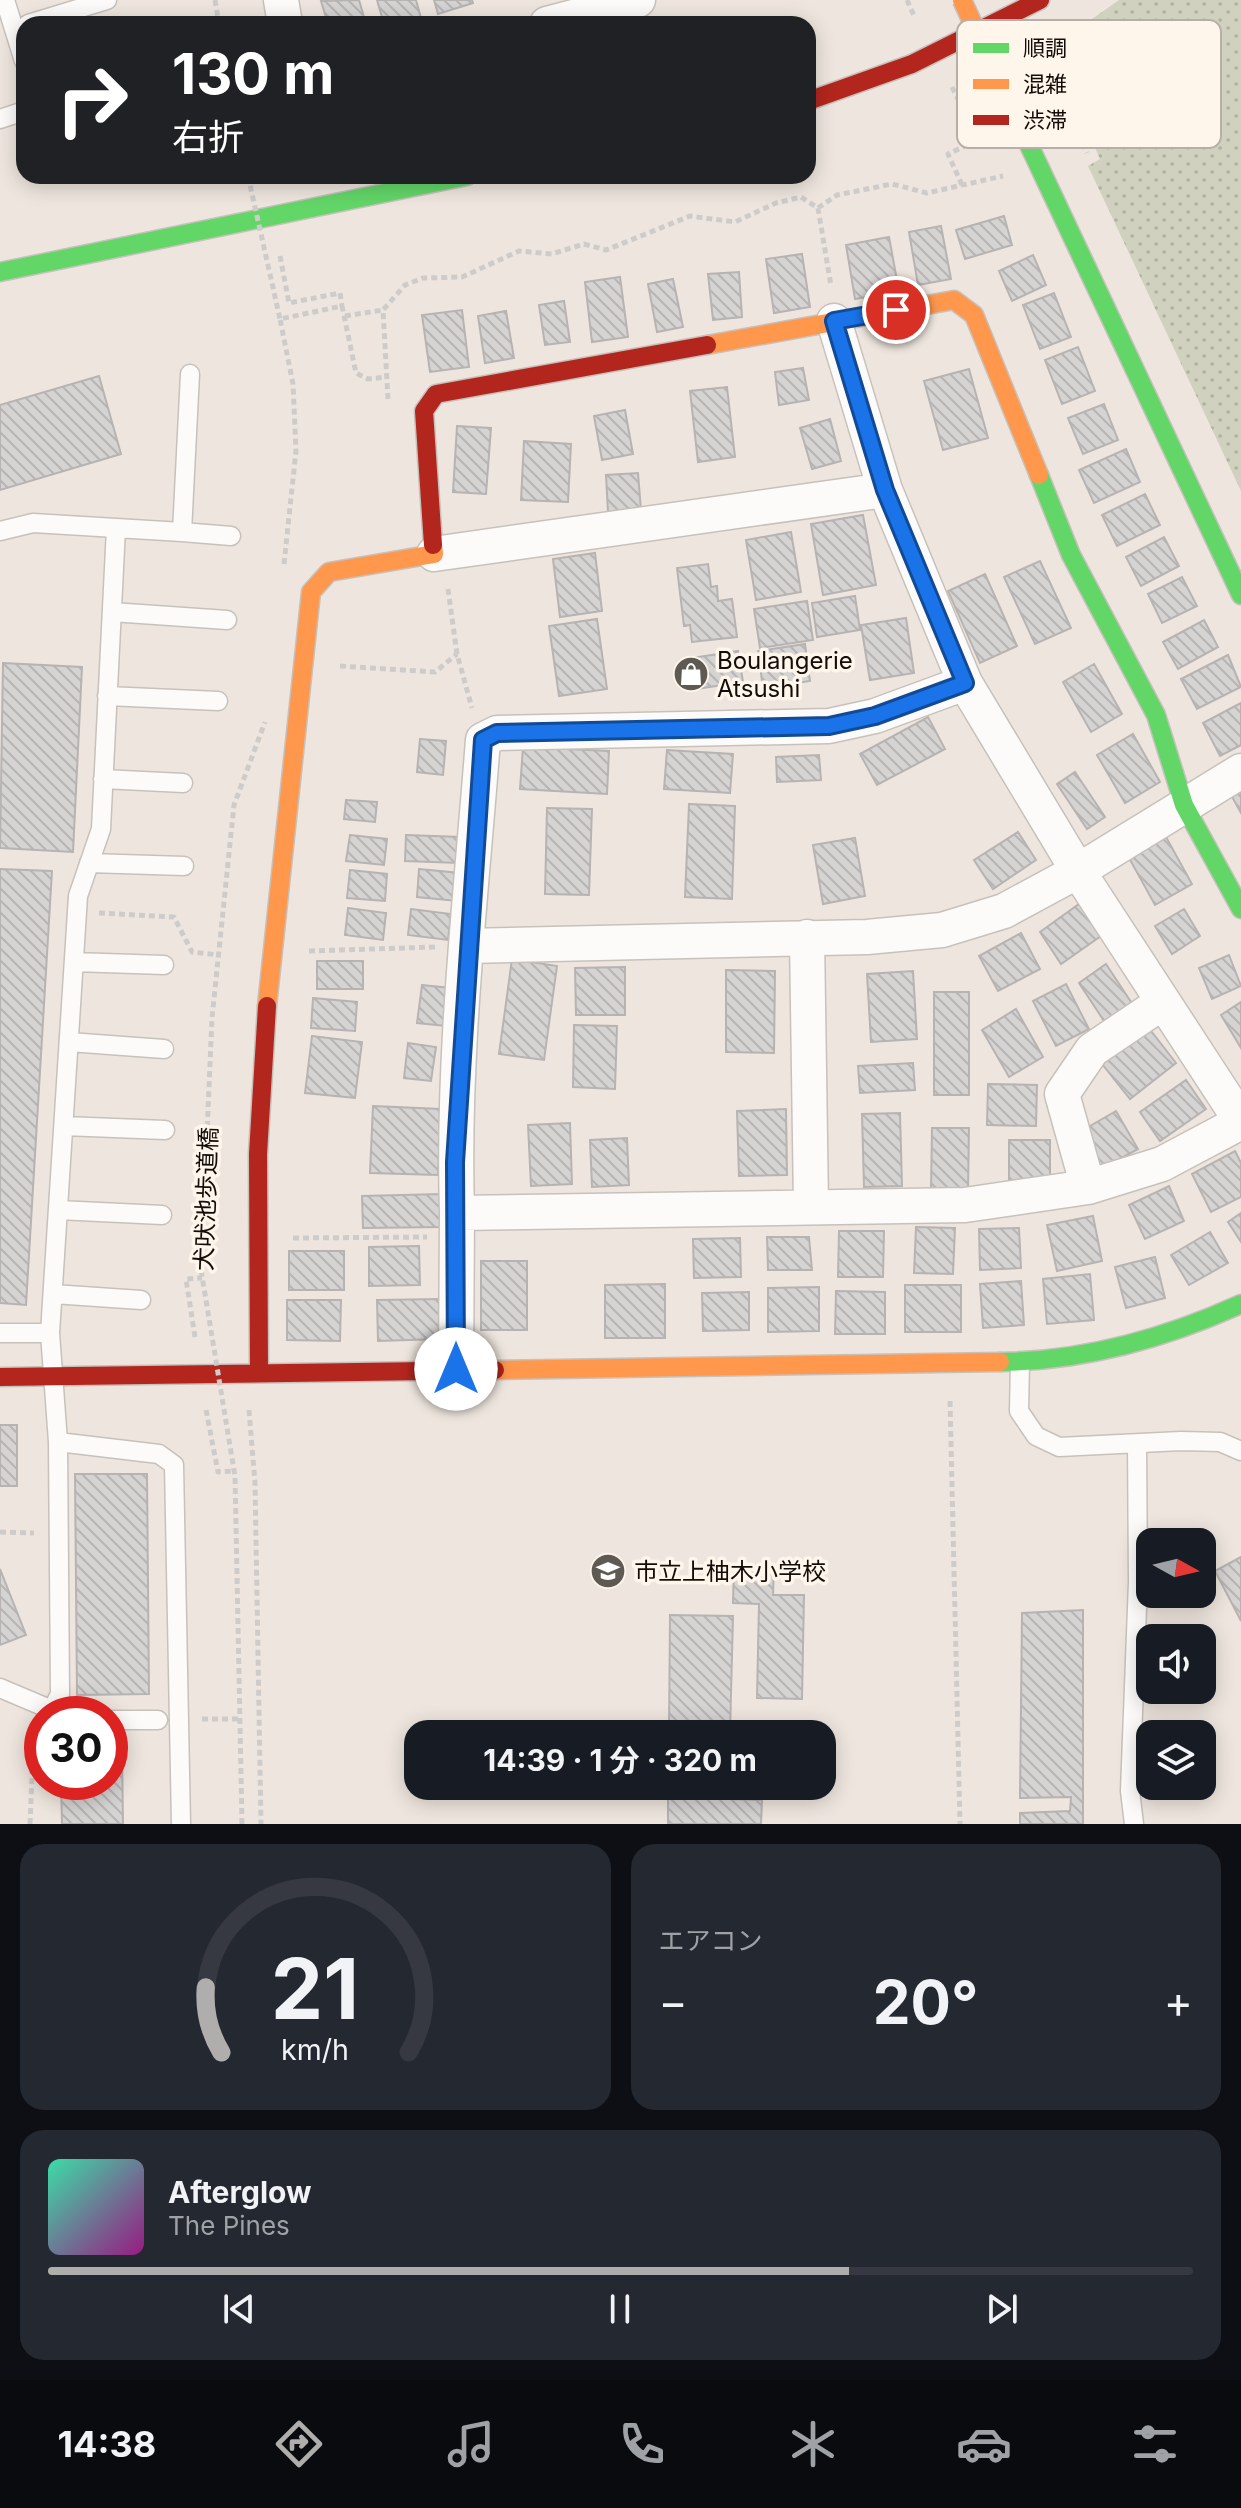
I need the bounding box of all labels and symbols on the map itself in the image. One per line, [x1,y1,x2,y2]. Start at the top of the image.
legend [957,20,1221,148]
text: 順調 [1023,35,1067,61]
text: 混雑 [1023,71,1067,97]
text: 渋滞 [1023,107,1067,133]
pin [862,276,930,344]
place label: Boulangerie Atsushi [717,646,853,703]
shop icon: Boulangerie Atsushi [672,655,710,693]
street label: 犬吠池歩道橋 [189,1127,223,1271]
position arrow [414,1327,498,1411]
north arrow [1136,1528,1216,1608]
school or university icon: 市立上柚木小学校 [589,1552,627,1590]
place label: 市立上柚木小学校 [634,1557,826,1586]
speed limit sign: 30 [24,1696,128,1800]

